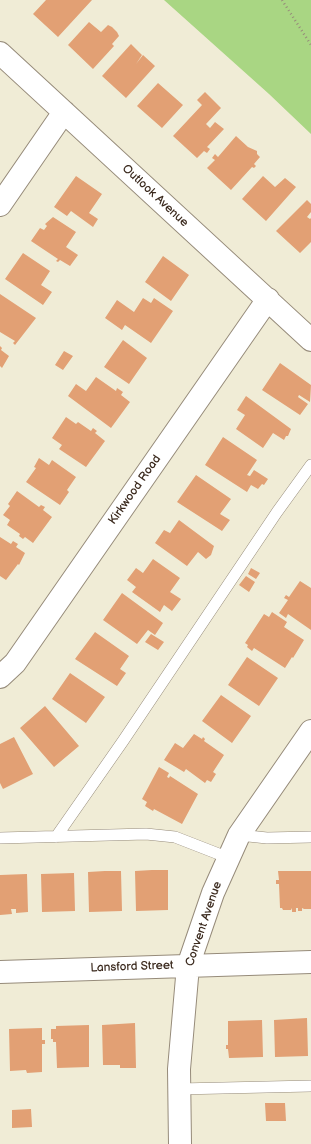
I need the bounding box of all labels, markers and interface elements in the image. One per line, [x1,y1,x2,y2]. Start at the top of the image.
street label: Outlook Avenue [119,162,191,230]
street label: Kirkwood Road [106,452,164,528]
street label: Convent Avenue [183,880,225,968]
street label: Lansford Street [90,958,174,976]

